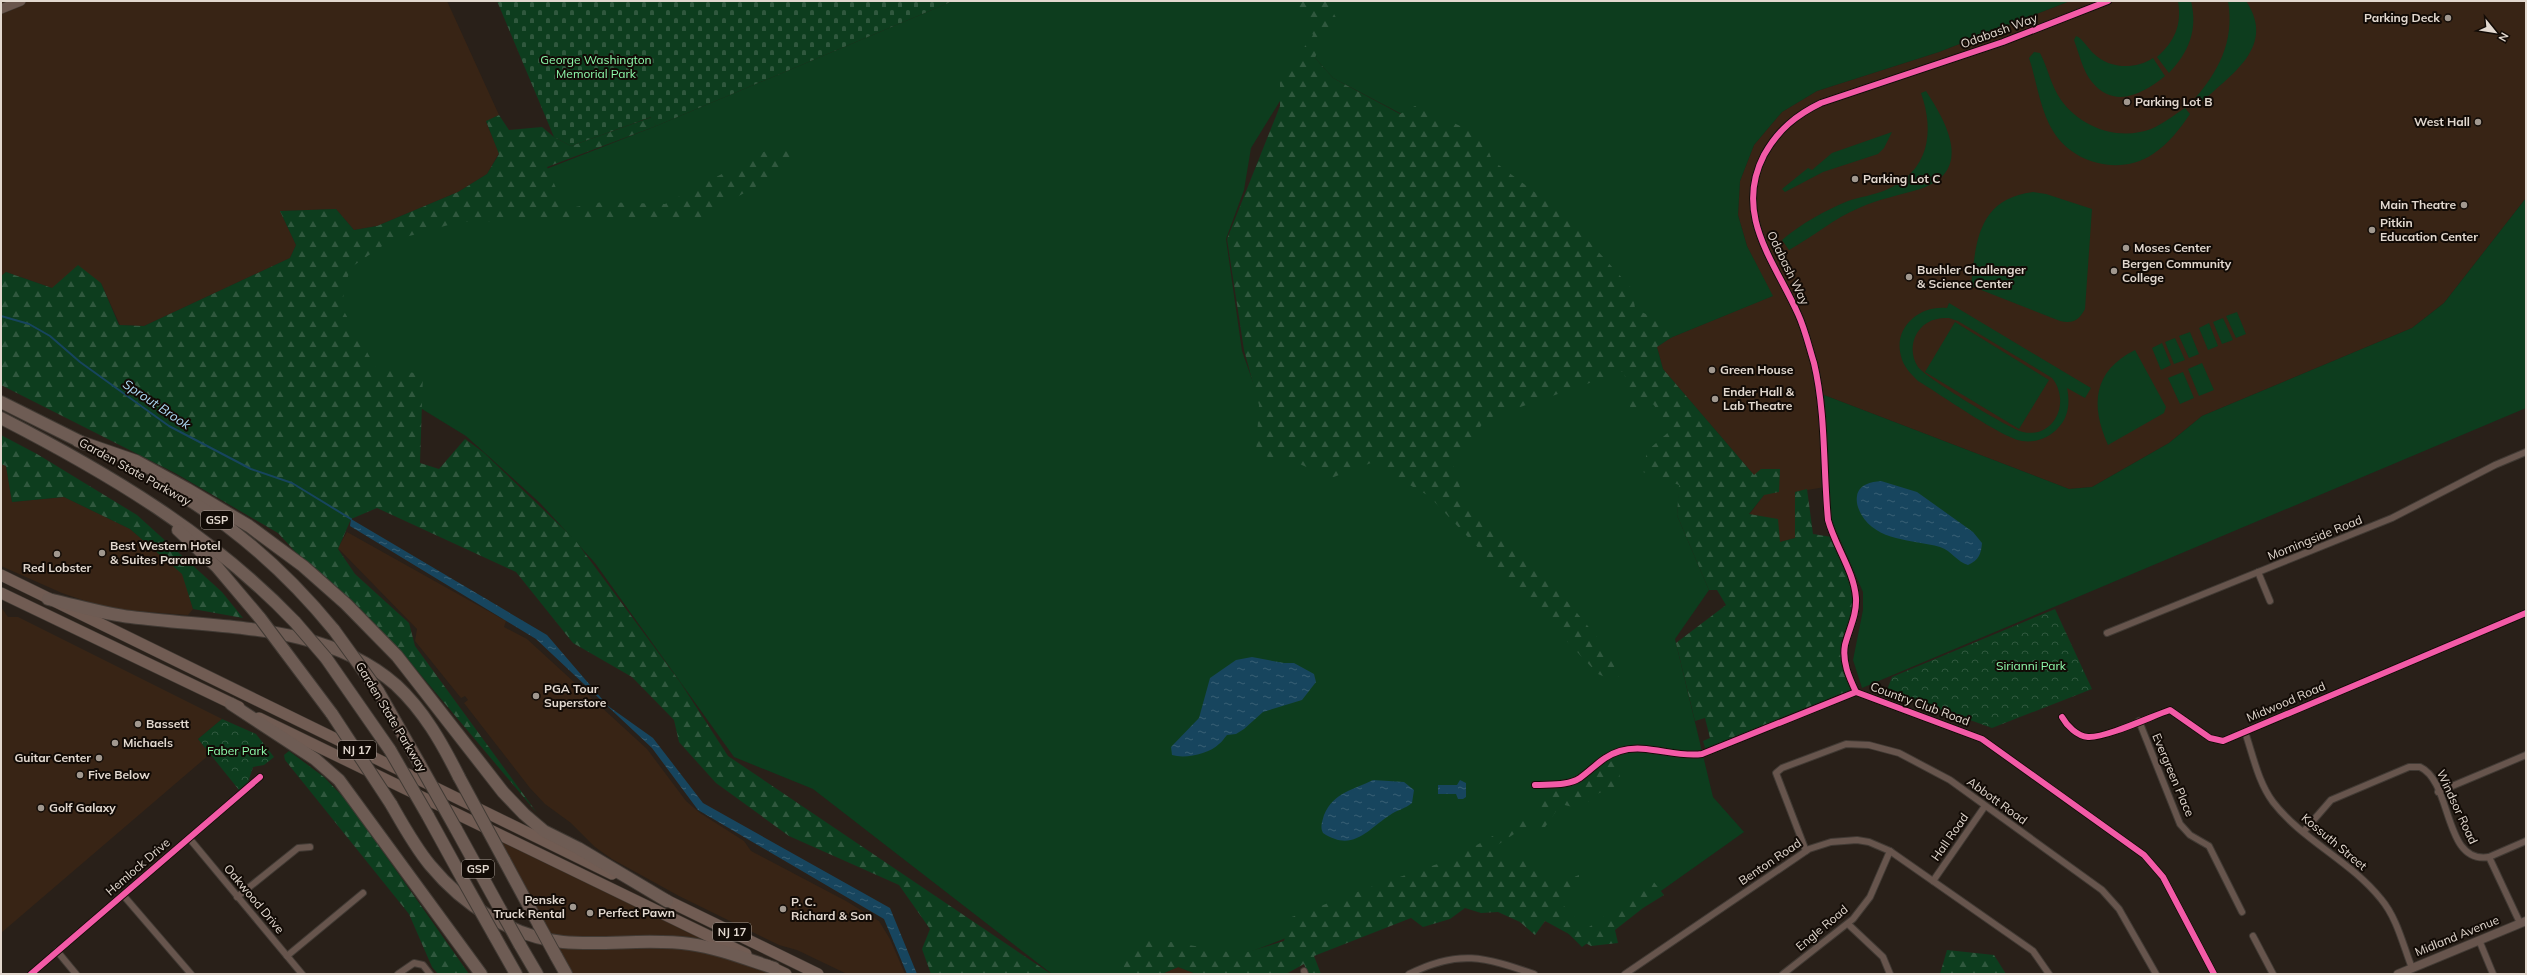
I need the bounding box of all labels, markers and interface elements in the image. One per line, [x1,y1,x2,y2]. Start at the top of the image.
street label: Odabash Way [1959,10,2040,51]
place label: Parking Deck [2364,10,2440,25]
north arrow [2475,12,2515,52]
marker: Parking Deck [2443,13,2453,23]
text: N [2496,30,2512,44]
park label: George Washington Memorial Park [540,52,652,81]
place label: Parking Lot B [2135,94,2212,109]
marker: Parking Lot B [2122,97,2132,107]
place label: West Hall [2414,114,2470,129]
marker: West Hall [2473,117,2483,127]
place label: Parking Lot C [1863,171,1940,186]
marker: Parking Lot C [1850,174,1860,184]
place label: Main Theatre [2380,197,2456,212]
marker: Main Theatre [2459,200,2469,210]
place label: Pitkin Education Center [2380,215,2478,244]
marker: Pitkin Education Center [2367,225,2377,235]
street label: Odabash Way [1764,228,1813,308]
place label: Moses Center [2134,240,2211,255]
marker: Moses Center [2121,243,2131,253]
place label: Bergen Community College [2122,256,2232,285]
place label: Buehler Challenger & Science Center [1917,262,2026,291]
marker: Bergen Community College [2109,266,2119,276]
marker: Buehler Challenger & Science Center [1904,272,1914,282]
place label: Green House [1720,362,1794,377]
marker: Green House [1707,365,1717,375]
water label: Sprout Brook [120,375,194,433]
place label: Ender Hall & Lab Theatre [1723,384,1795,413]
marker: Ender Hall & Lab Theatre [1710,394,1720,404]
street label: Garden State Parkway [77,435,194,509]
road number: GSP [201,511,233,529]
street label: Morningside Road [2265,512,2364,563]
place label: Best Western Hotel & Suites Paramus [110,538,221,567]
marker: Best Western Hotel & Suites Paramus [97,548,107,558]
marker: Red Lobster [52,549,62,559]
place label: Red Lobster [23,560,92,575]
park label: Sirianni Park [1996,658,2067,673]
street label: Garden State Parkway [353,659,431,775]
street label: Midwood Road [2244,678,2327,725]
street label: Country Club Road [1868,679,1972,728]
place label: PGA Tour Superstore [544,681,607,710]
marker: PGA Tour Superstore [531,691,541,701]
place label: Bassett [146,716,190,731]
marker: Bassett [133,719,143,729]
street label: Evergreen Place [2149,731,2198,819]
place label: Michaels [123,735,173,750]
marker: Michaels [110,738,120,748]
road number: NJ 17 [338,741,376,759]
park label: Faber Park [207,743,268,758]
place label: Guitar Center [14,750,91,765]
marker: Guitar Center [94,753,104,763]
place label: Five Below [88,767,150,782]
street label: Windsor Road [2434,767,2481,846]
marker: Five Below [75,770,85,780]
street label: Abbott Road [1964,774,2030,827]
place label: Golf Galaxy [49,800,116,815]
marker: Golf Galaxy [36,803,46,813]
street label: Hall Road [1928,810,1971,863]
street label: Kossuth Street [2299,810,2370,873]
street label: Hemlock Drive [102,835,173,899]
street label: Benton Road [1736,835,1804,888]
road number: GSP [462,860,494,878]
street label: Oakwood Drive [221,861,288,936]
place label: Penske Truck Rental [493,892,565,921]
place label: P. C. Richard & Son [791,894,872,923]
marker: Penske Truck Rental [568,902,578,912]
street label: Engle Road [1793,902,1851,954]
marker: P. C. Richard & Son [778,904,788,914]
place label: Perfect Pawn [598,905,675,920]
marker: Perfect Pawn [585,908,595,918]
street label: Midland Avenue [2412,912,2501,959]
road number: NJ 17 [713,923,751,941]

